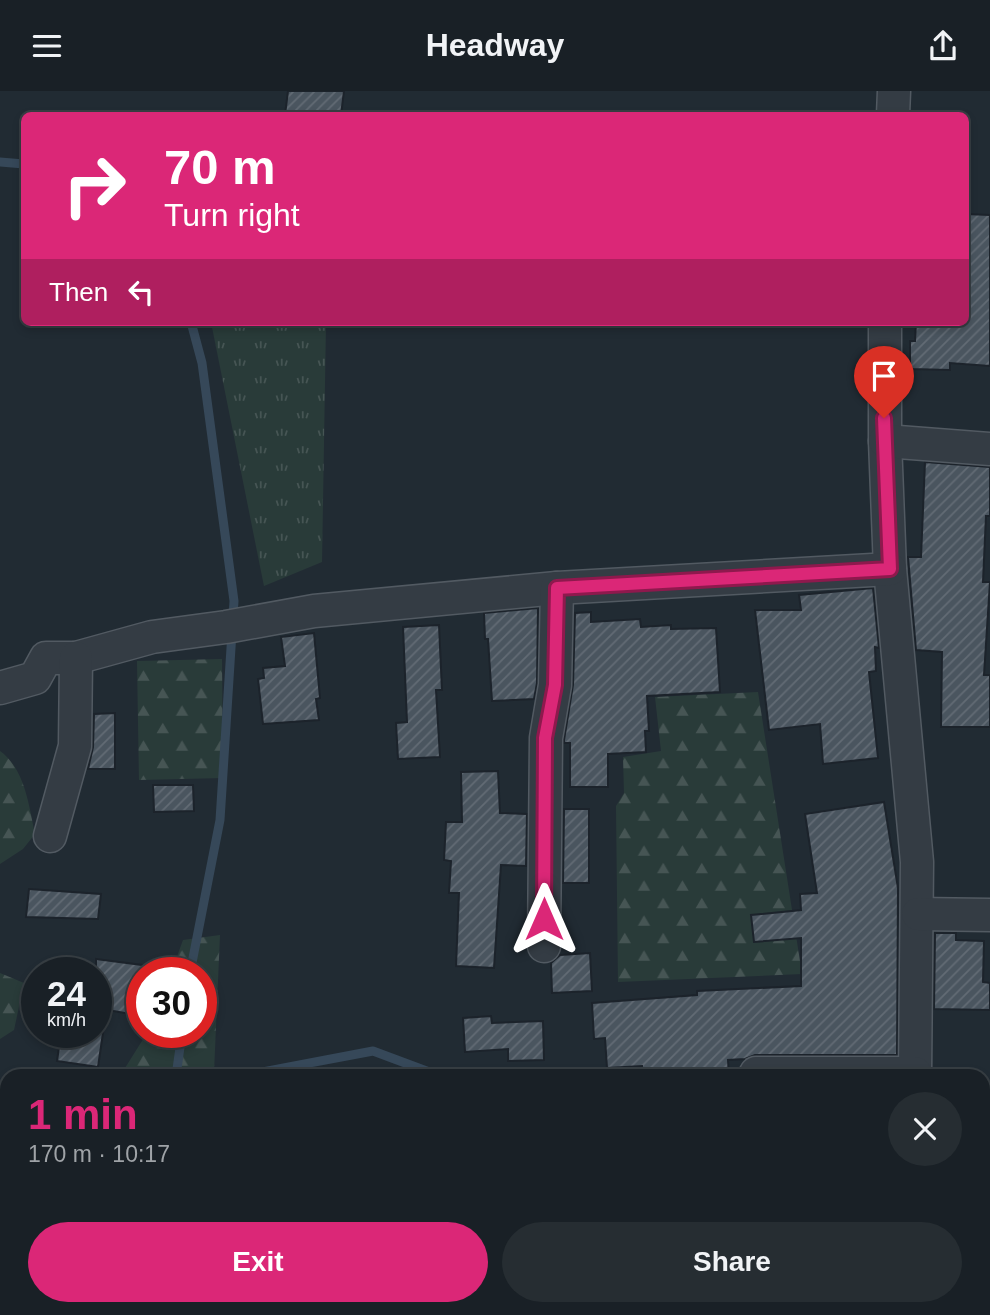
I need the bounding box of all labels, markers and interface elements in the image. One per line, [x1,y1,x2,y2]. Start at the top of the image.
icon: menu [28,27,66,65]
text: Headway [426,27,564,63]
icon: share [924,27,962,65]
icon: right [49,140,140,231]
text: 70 m [164,140,276,194]
text: Turn right [164,197,300,233]
icon: left [122,273,160,311]
text: Then [49,277,108,307]
pin [854,346,914,418]
icon: arrive [865,357,903,395]
position arrow [507,882,581,956]
speed limit sign: 30 [126,957,217,1048]
text: 24 [47,974,86,1013]
text: km/h [47,1010,86,1030]
text: 1 min [28,1091,138,1138]
button: close [888,1092,962,1166]
text: 170 m · 10:17 [28,1141,170,1167]
button: Exit [28,1222,488,1302]
button: Share [502,1222,962,1302]

